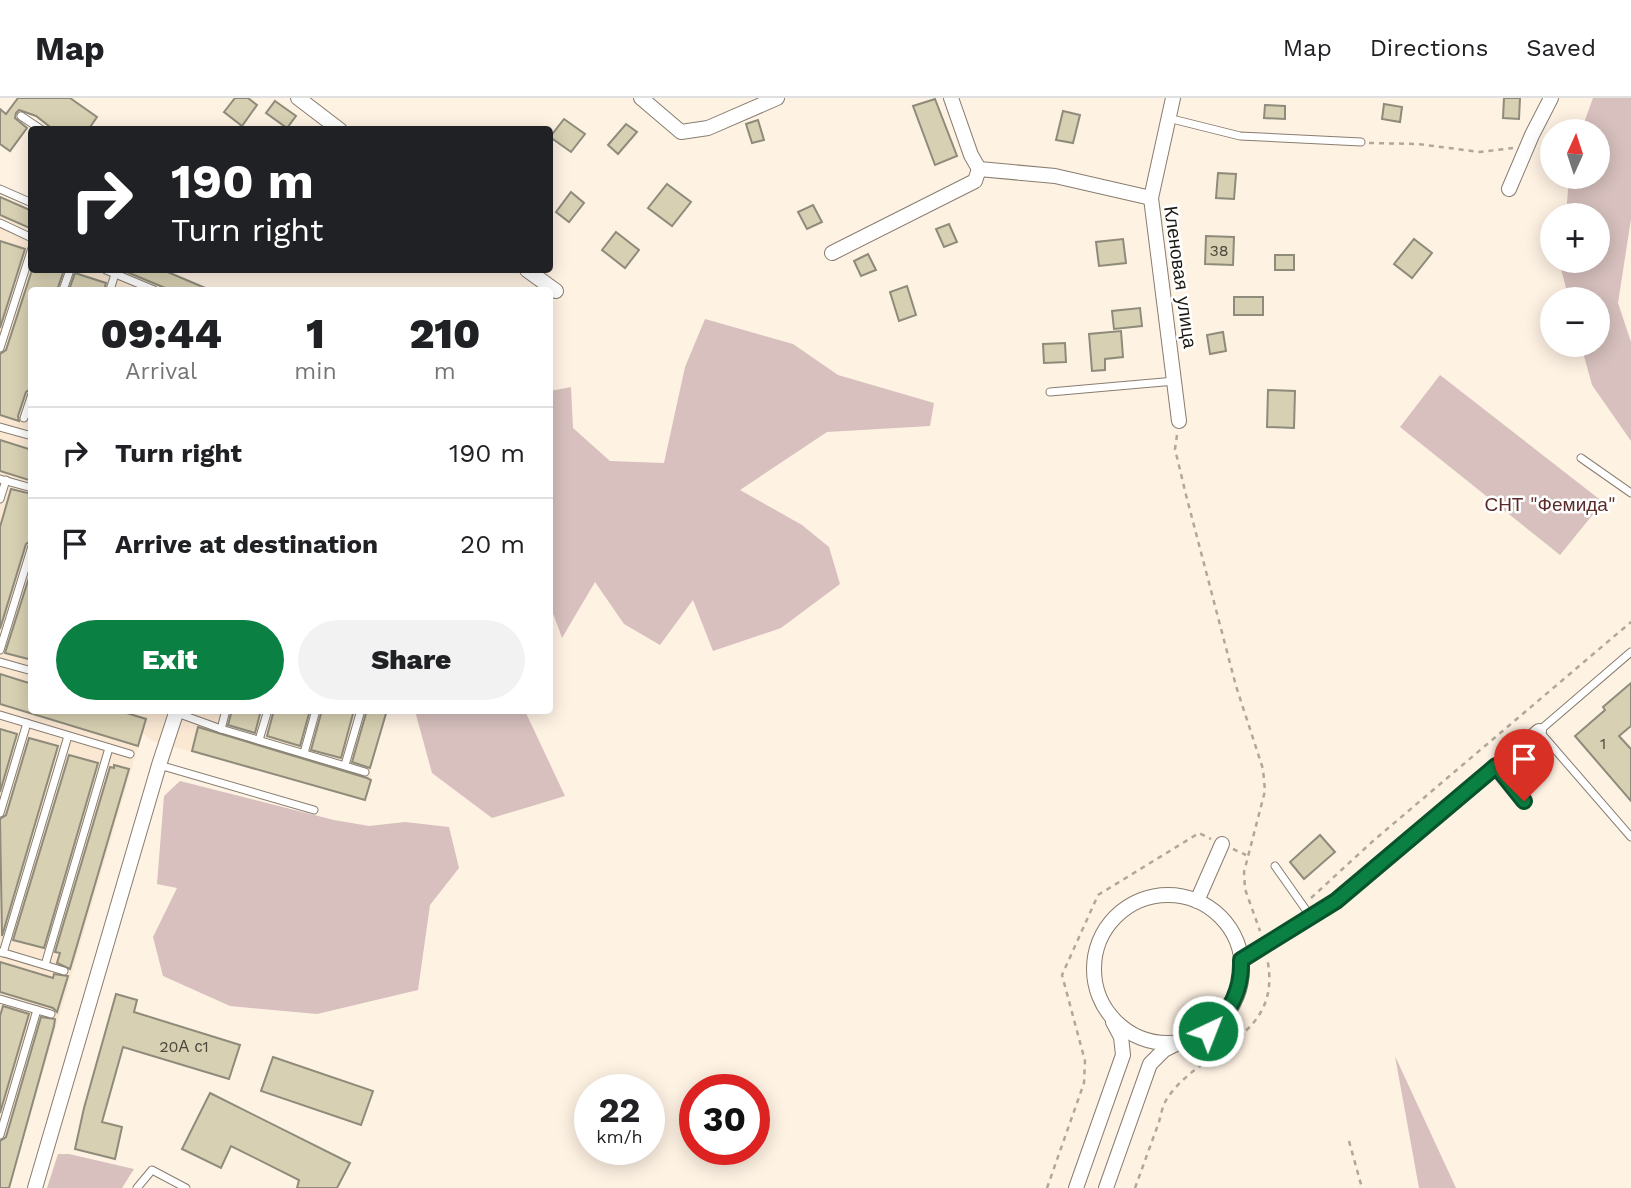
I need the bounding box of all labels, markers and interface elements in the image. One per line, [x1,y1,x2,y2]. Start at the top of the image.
text: Map [35,29,105,68]
text: Map [1283,34,1332,62]
text: Directions [1370,34,1488,62]
text: Saved [1526,34,1596,62]
north arrow [1540,119,1610,189]
map controls [1540,119,1610,357]
text: 190 m [171,152,314,210]
icon: right [56,154,147,245]
button: + [1540,203,1610,273]
street label: Кленовая улица [1159,205,1202,350]
text: Turn right [171,211,323,249]
house number: 38 [1209,241,1229,260]
button: − [1540,287,1610,357]
text: 09:44 [101,309,222,358]
text: 1 [306,309,325,358]
text: 210 [409,309,480,358]
text: Arrival [125,358,197,385]
text: min [294,358,337,385]
text: m [434,358,456,385]
icon: right [56,434,94,472]
text: Turn right [115,438,242,468]
text: 190 m [449,438,525,468]
park label: СНТ "Фемида" [1484,493,1616,516]
icon: arrive [56,525,94,563]
text: Arrive at destination [115,529,378,559]
text: 20 m [460,529,525,559]
button: Exit [56,620,284,700]
button: Share [298,620,525,700]
pin [1494,729,1554,801]
house number: 1 [1600,734,1606,753]
icon: arrive [1505,740,1543,778]
position arrow [1171,994,1245,1068]
house number: 20А с1 [159,1037,209,1056]
speed limit sign: 30 [679,1074,770,1165]
text: 22 [599,1089,640,1131]
text: km/h [596,1126,643,1147]

